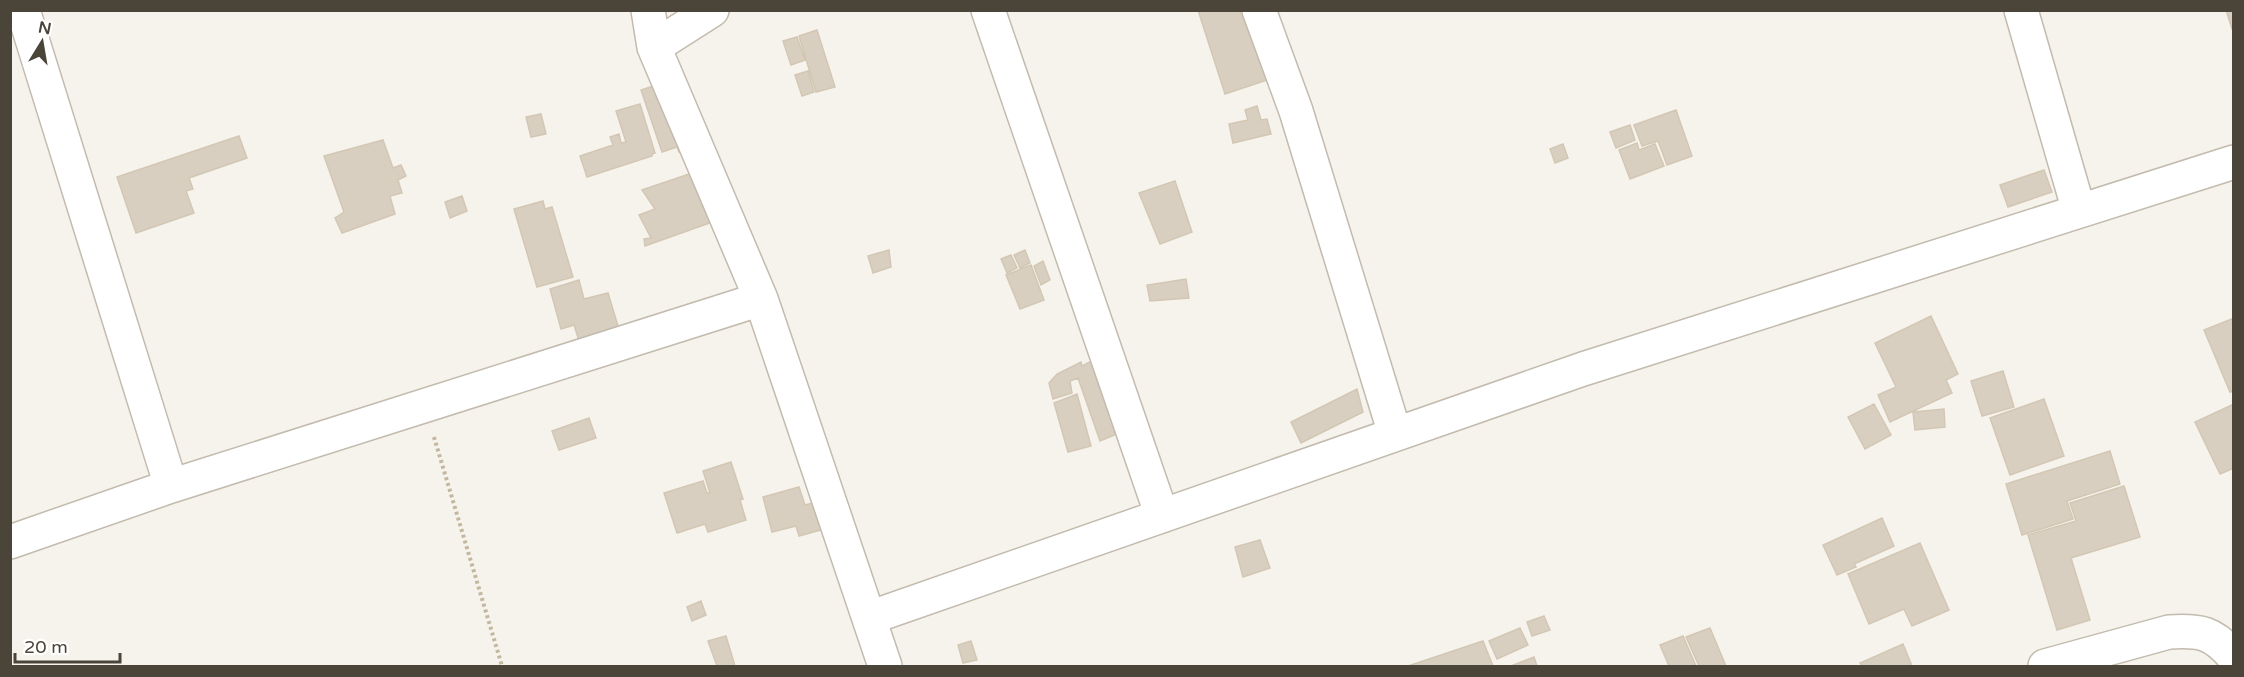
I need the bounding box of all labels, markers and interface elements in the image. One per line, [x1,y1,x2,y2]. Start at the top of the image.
north arrow [12,12,72,72]
text: N [36,17,53,39]
scale bar [15,626,120,664]
text: 20 m [24,636,68,658]

